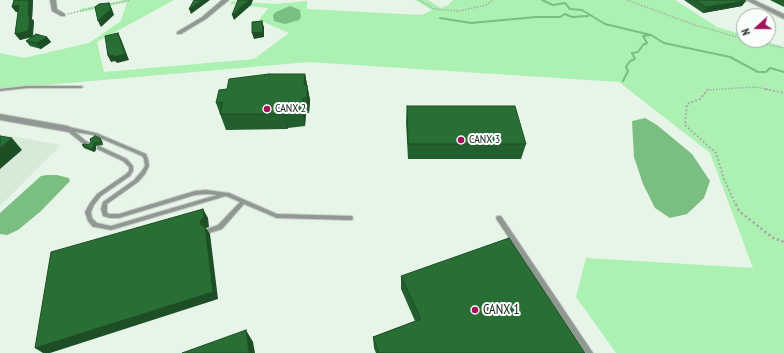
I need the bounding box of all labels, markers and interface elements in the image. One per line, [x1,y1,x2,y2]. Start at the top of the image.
north arrow [736,8,776,48]
text: N [738,27,753,37]
place label: CANX 2 [275,102,306,116]
marker: CANX 2 [262,104,272,114]
place label: CANX 3 [469,133,500,147]
marker: CANX 3 [456,135,466,145]
place label: CANX 1 [483,302,519,318]
marker: CANX 1 [470,305,480,315]

